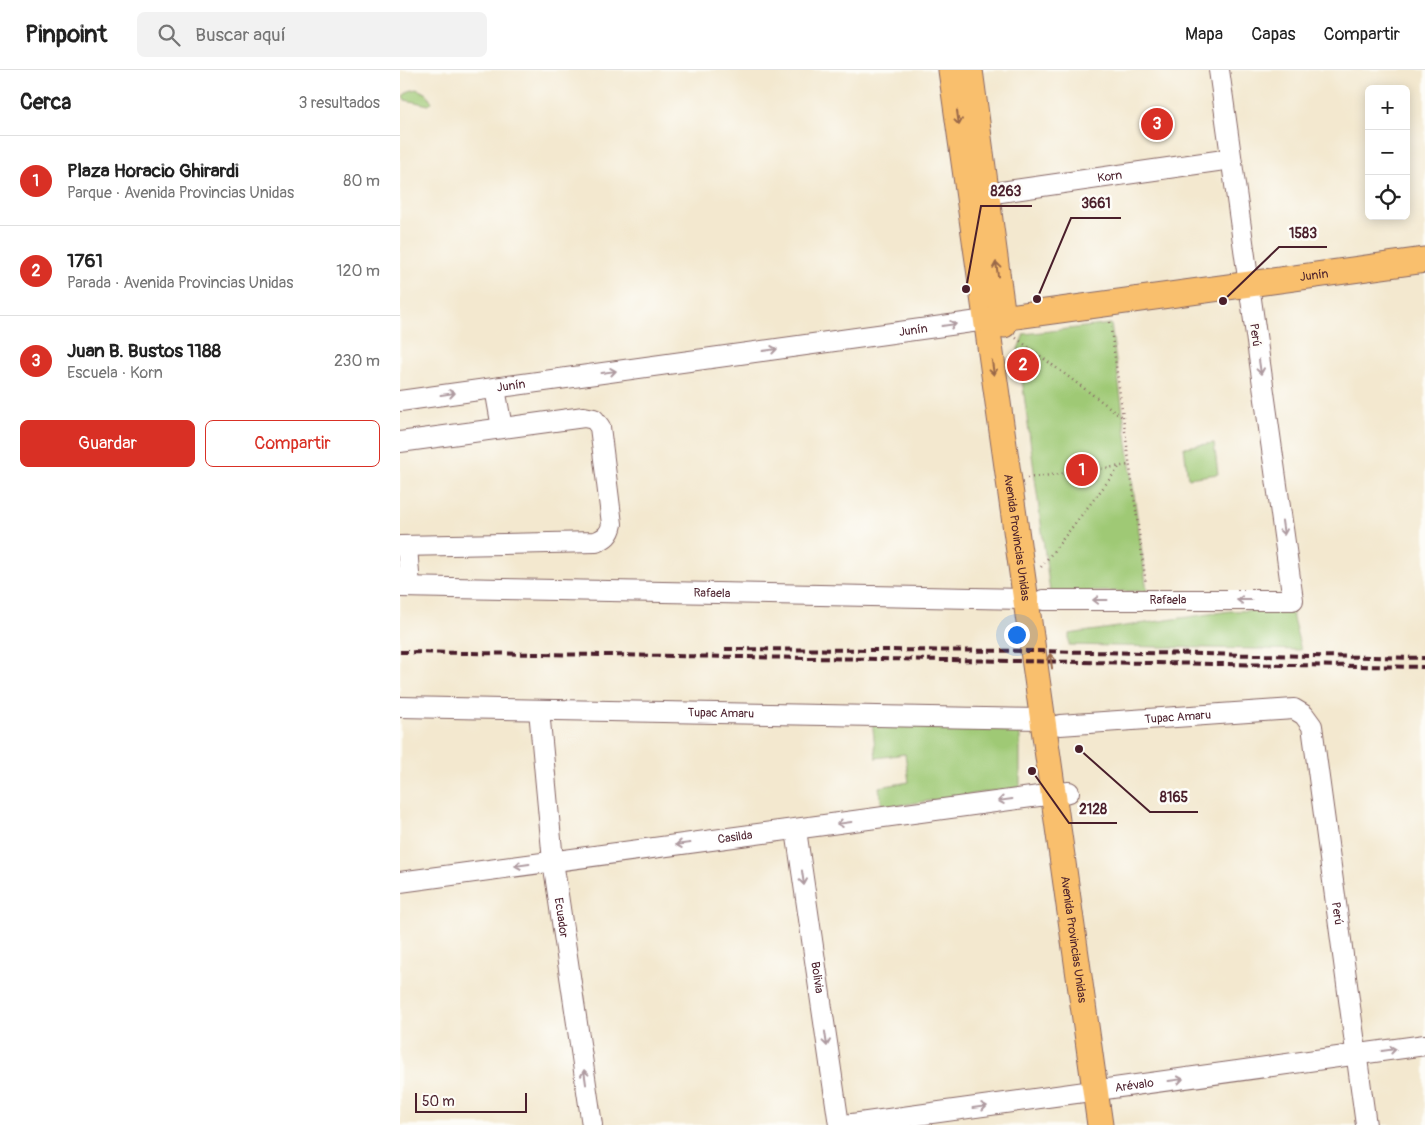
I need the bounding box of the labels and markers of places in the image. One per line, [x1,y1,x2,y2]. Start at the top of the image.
pin: 3 [1141,105,1173,143]
callout: 8263 [981,177,1032,206]
callout: 3661 [1071,189,1121,218]
callout: 1583 [1279,218,1327,247]
pin: 2 [1007,346,1039,384]
pin: 1 [1066,451,1098,489]
callout: 8165 [1150,783,1198,812]
callout: 2128 [1069,794,1117,823]

